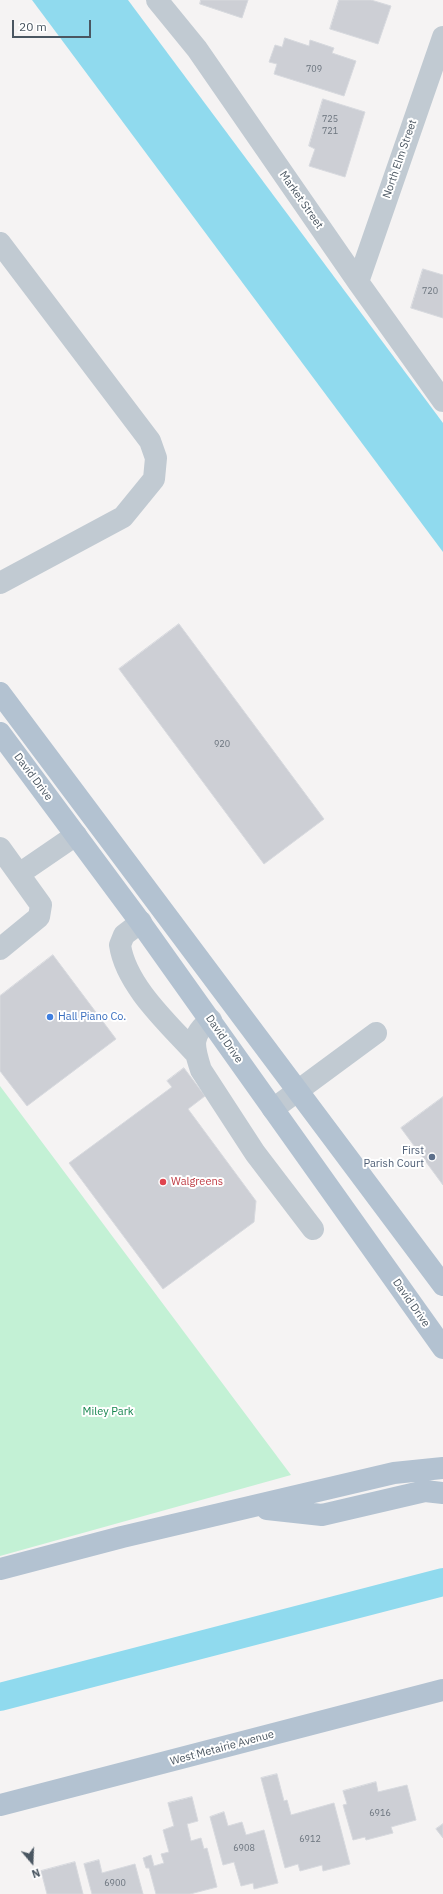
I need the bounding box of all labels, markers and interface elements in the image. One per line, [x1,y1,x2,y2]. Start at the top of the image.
scale bar [14,12,93,38]
text: 20 m [19,19,47,34]
house number: 709 [306,64,322,74]
house number: 725 [322,114,338,124]
street label: North Elm Street [380,118,420,200]
house number: 721 [322,126,338,136]
street label: Market Street [276,169,326,231]
house number: 720 [422,286,438,296]
house number: 920 [214,739,230,749]
street label: David Drive [11,751,55,803]
place label: Hall Piano Co. [58,1010,126,1024]
marker: Hall Piano Co. [45,1012,55,1022]
street label: David Drive [203,1012,245,1066]
place label: First Parish Court [363,1144,424,1170]
marker: First Parish Court [427,1152,437,1162]
place label: Walgreens [171,1175,223,1189]
marker: Walgreens [158,1177,168,1187]
street label: David Drive [390,1276,432,1330]
park label: Miley Park [82,1405,134,1419]
street label: West Metairie Avenue [169,1728,275,1768]
house number: 6916 [369,1808,391,1818]
house number: 6912 [299,1834,321,1844]
north arrow [12,1842,52,1882]
house number: 6908 [233,1843,255,1853]
text: N [30,1865,42,1881]
house number: 6900 [104,1878,126,1888]

